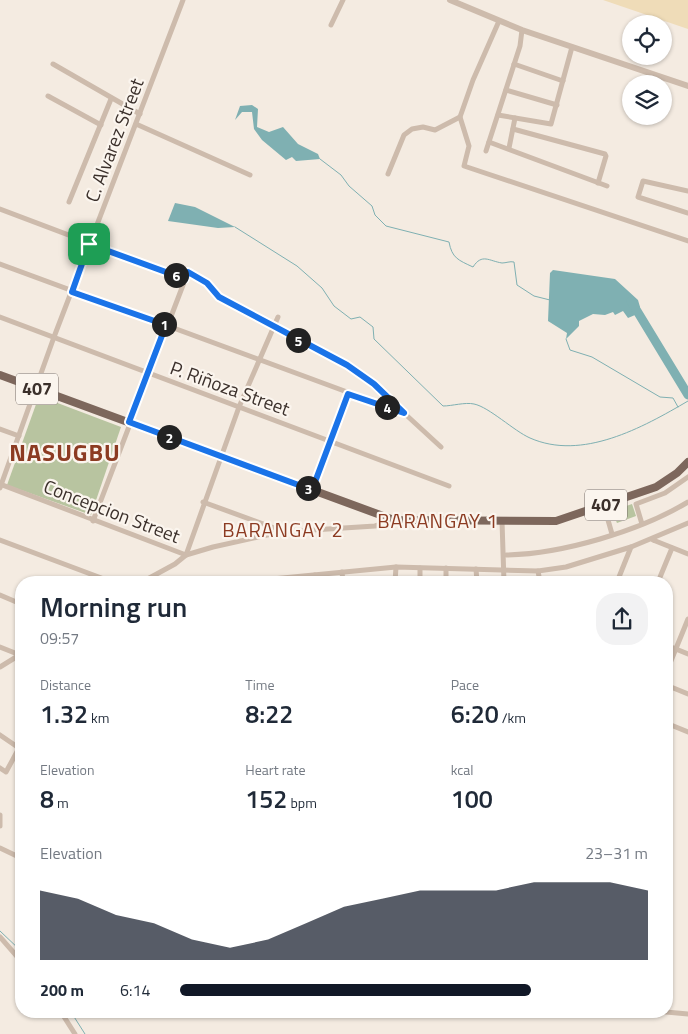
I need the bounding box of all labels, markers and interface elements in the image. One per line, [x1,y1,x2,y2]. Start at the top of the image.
map controls [622,15,672,125]
button: locate [622,15,672,65]
street label: C. Alvarez Street [77,73,151,206]
button: layers [622,75,672,125]
pin [68,223,110,265]
icon: arrive [75,230,103,258]
pin: 6 [164,262,188,288]
text: 6 [173,265,180,286]
pin: 1 [152,312,176,336]
text: 1 [161,314,168,335]
pin: 5 [286,328,310,352]
text: 5 [295,330,302,351]
street label: P. Riñoza Street [166,352,294,423]
road number: 407 [16,374,58,404]
pin: 4 [374,394,400,420]
text: 4 [384,397,391,418]
pin: 2 [156,424,182,450]
text: 2 [166,427,173,448]
district label: NASUGBU [9,434,121,470]
street label: Concepcion Street [40,471,185,550]
pin: 3 [296,476,320,500]
text: 3 [305,478,312,499]
road number: 407 [585,490,627,520]
district label: BARANGAY 1 [377,505,499,536]
district label: BARANGAY 2 [222,514,344,545]
text: Morning run [40,585,187,628]
button: share [596,593,648,645]
text: 09:57 [40,626,79,650]
text: Distance [40,674,91,695]
text: Time [245,674,275,695]
text: Pace [451,674,479,695]
text: 1.32 [40,695,88,733]
text: 8:22 [245,695,293,733]
text: 6:20 [451,695,499,733]
text: km [88,707,109,728]
text: /km [499,707,526,728]
text: Elevation [40,759,94,780]
text: Heart rate [245,759,305,780]
text: kcal [451,759,474,780]
text: 8 [40,780,54,818]
text: 152 [245,780,287,818]
text: 100 [451,780,493,818]
text: m [54,792,69,813]
text: bpm [287,792,317,813]
text: Elevation [40,841,102,865]
text: 23–31 m [585,841,648,865]
text: 200 m [40,978,84,1002]
text: 6:14 [120,978,150,1002]

